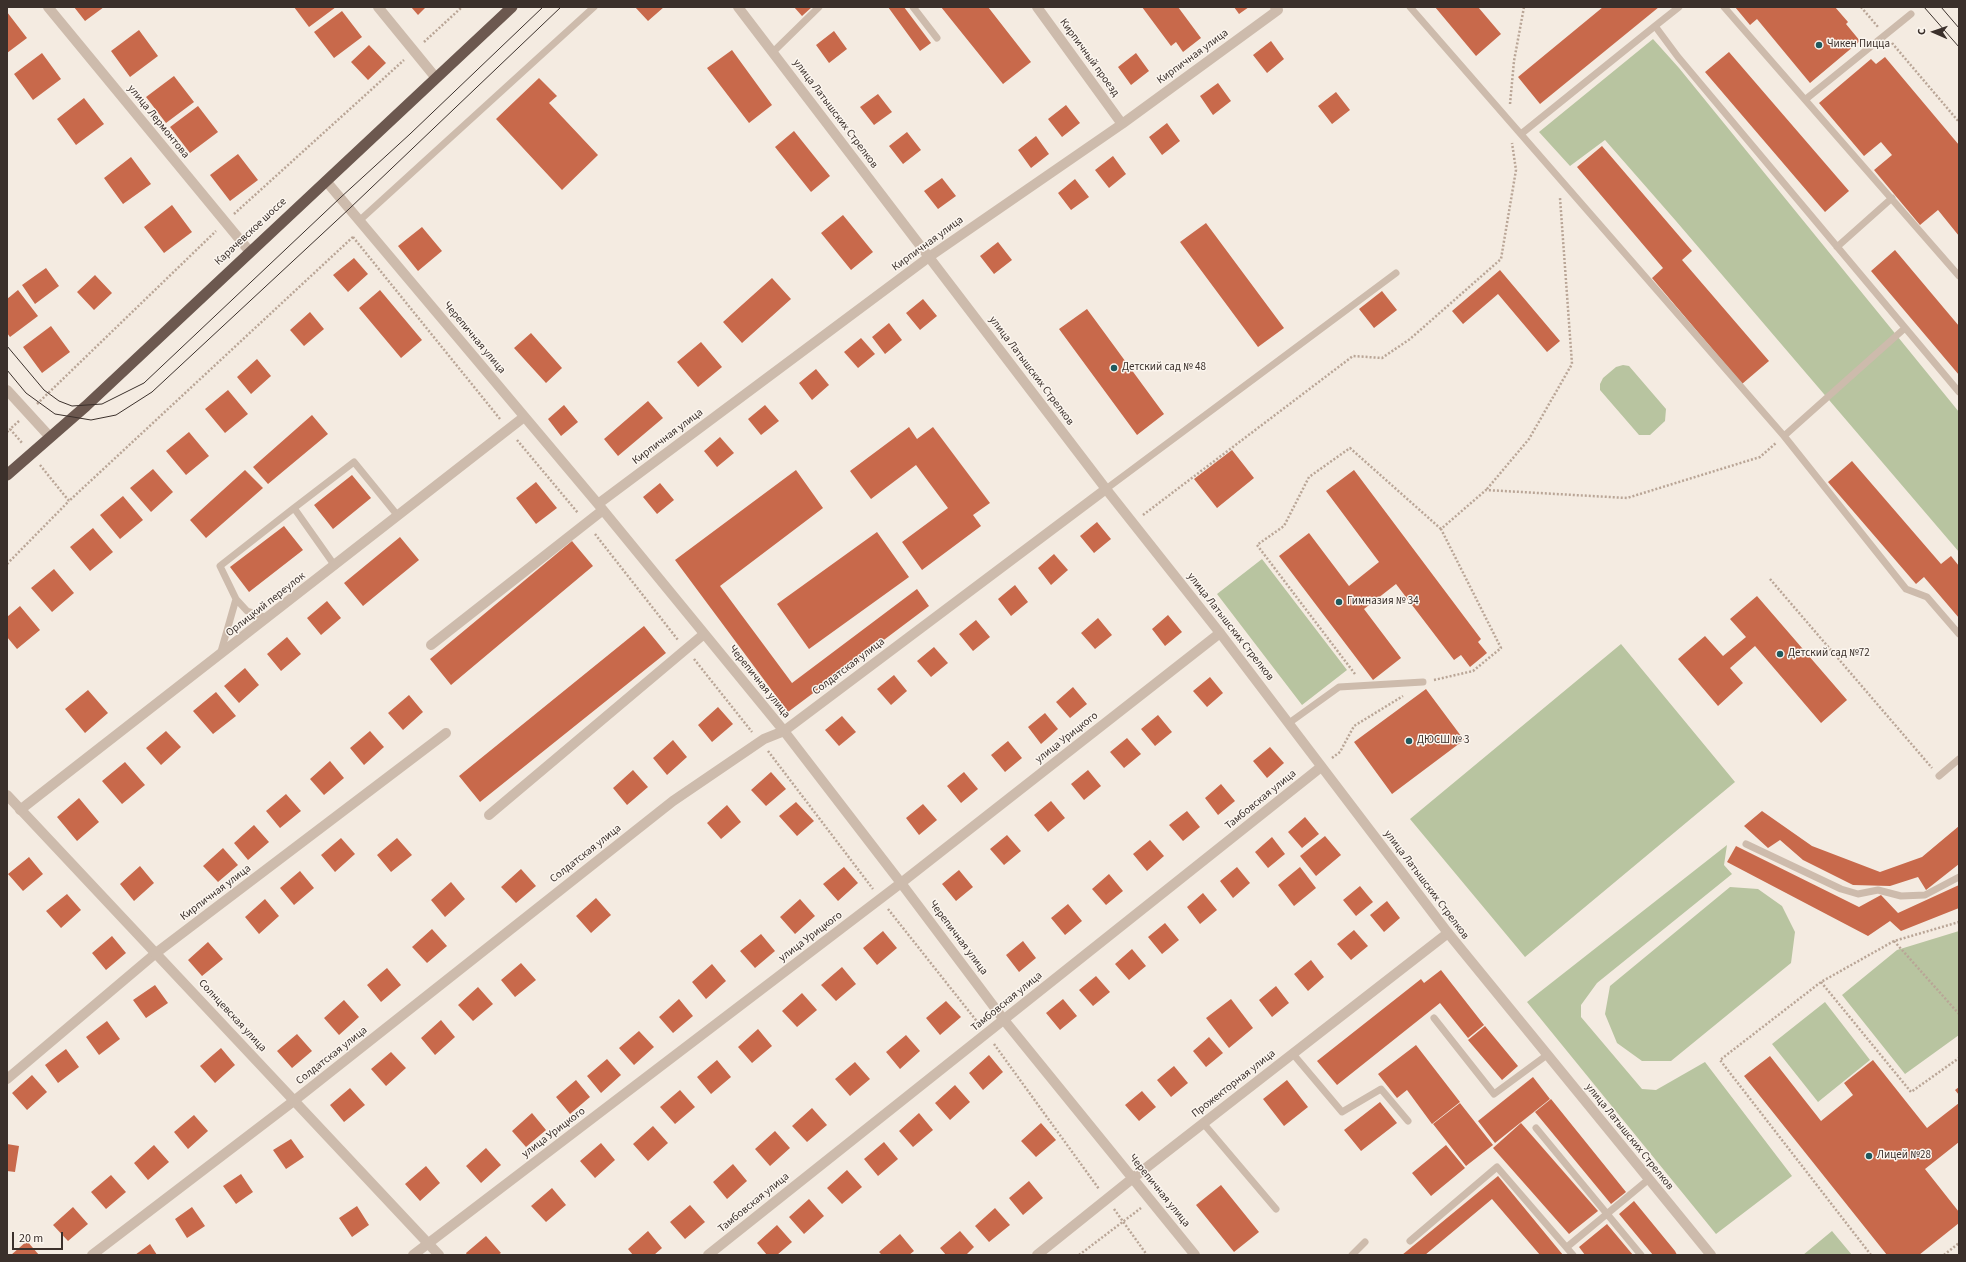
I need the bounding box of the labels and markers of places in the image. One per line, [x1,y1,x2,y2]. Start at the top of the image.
place label: Чикен Пицца [1827,38,1890,52]
marker: Чикен Пицца [1814,40,1824,50]
place label: Детский сад № 48 [1122,361,1206,375]
marker: Детский сад № 48 [1109,363,1119,373]
place label: Гимназия № 34 [1347,595,1419,609]
marker: Гимназия № 34 [1334,597,1344,607]
place label: Детский сад №72 [1788,647,1870,661]
marker: Детский сад №72 [1775,649,1785,659]
place label: ДЮСШ № 3 [1417,734,1470,748]
marker: ДЮСШ № 3 [1404,736,1414,746]
place label: Лицей №28 [1877,1149,1931,1163]
marker: Лицей №28 [1864,1151,1874,1161]

